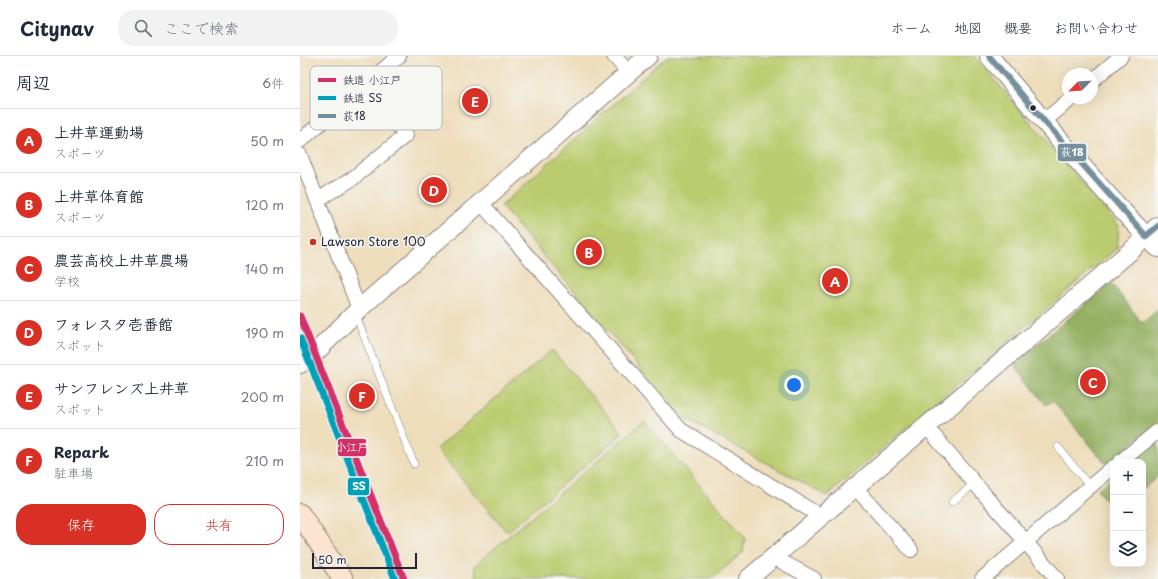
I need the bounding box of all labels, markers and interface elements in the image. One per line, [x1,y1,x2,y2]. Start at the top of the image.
search box [118,10,398,46]
text: Citynav [20,14,94,42]
text: ここで検索 [164,16,239,39]
icon: search [132,17,154,39]
text: ホーム [891,17,932,38]
text: 地図 [954,17,982,38]
text: 概要 [1004,17,1032,38]
text: お問い合わせ [1054,17,1138,38]
legend [310,66,442,130]
north arrow [1062,68,1098,104]
text: 周辺 [16,69,50,95]
text: 鉄道 小江戸 [343,71,402,88]
text: 6件 [262,73,284,92]
pin: E [462,86,488,116]
text: 鉄道 SS [343,89,382,106]
unlabelled marker [1028,103,1038,113]
text: 荻18 [343,107,366,124]
text: 上井草運動場 [54,120,144,143]
text: A [24,131,34,150]
text: 50 m [250,131,284,150]
text: スポーツ [54,143,106,162]
line badge: 荻18 [1057,143,1087,162]
text: 荻18 [1060,143,1084,160]
pin: D [421,175,447,205]
text: 上井草体育館 [54,184,144,207]
text: B [25,195,33,214]
text: 120 m [245,195,284,214]
text: スポーツ [54,207,106,226]
place label: Lawson Store 100 [321,232,426,250]
marker: Lawson Store 100 [308,237,318,247]
pin: B [576,237,602,267]
text: 農芸高校上井草農場 [54,248,189,271]
text: C [24,259,34,278]
text: 140 m [245,259,284,278]
pin: A [822,266,848,296]
text: 学校 [54,271,80,290]
text: フォレスタ壱番館 [54,312,173,335]
text: D [24,323,34,342]
text: 190 m [245,323,284,342]
text: スポット [54,335,106,354]
pin: C [1080,367,1106,397]
your location [784,375,804,395]
text: サンフレンズ上井草 [54,376,189,399]
pin: F [349,381,375,411]
text: E [25,387,33,406]
text: 200 m [241,387,284,406]
text: スポット [54,399,106,418]
text: 小江戸 [336,438,369,455]
line badge: 小江戸 [337,438,367,457]
text: Repark [54,440,109,463]
text: F [25,451,33,470]
text: 210 m [245,451,284,470]
map controls [1110,459,1146,567]
button: + [1110,459,1146,495]
text: 駐車場 [54,463,93,482]
line badge: SS [347,477,370,496]
text: SS [352,477,366,494]
button: − [1110,495,1146,531]
button: 保存 [16,504,146,545]
button: 共有 [154,504,284,545]
button: layers [1110,531,1146,567]
scale bar [312,551,417,570]
text: 50 m [318,551,347,568]

